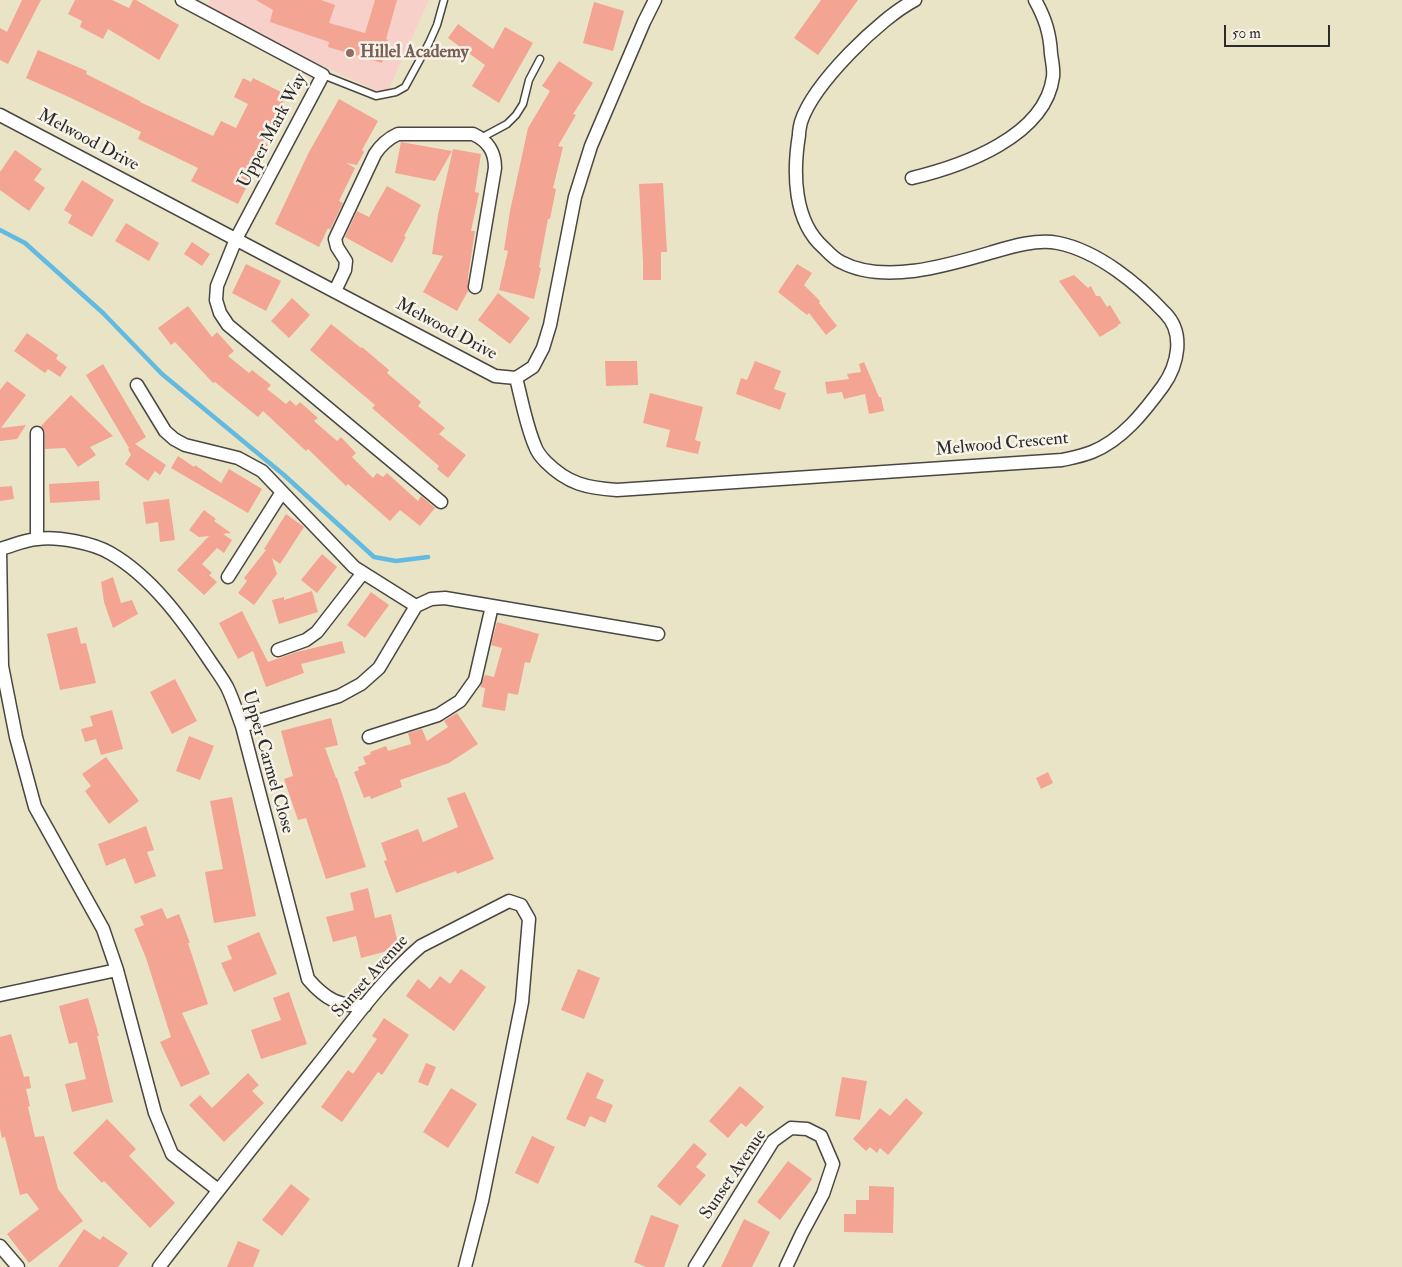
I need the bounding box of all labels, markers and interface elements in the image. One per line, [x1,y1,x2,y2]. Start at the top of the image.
scale bar [1227,15,1333,47]
text: 50 m [1232,24,1261,43]
place label: Hillel Academy [360,42,469,64]
marker: Hillel Academy [344,47,356,59]
street label: Upper Mark Way [234,70,312,192]
street label: Melwood Drive [34,105,142,177]
street label: Melwood Drive [392,294,500,366]
street label: Melwood Crescent [935,428,1069,462]
street label: Upper Carmel Close [236,688,298,836]
street label: Sunset Avenue [328,931,414,1023]
street label: Sunset Avenue [696,1126,772,1224]

